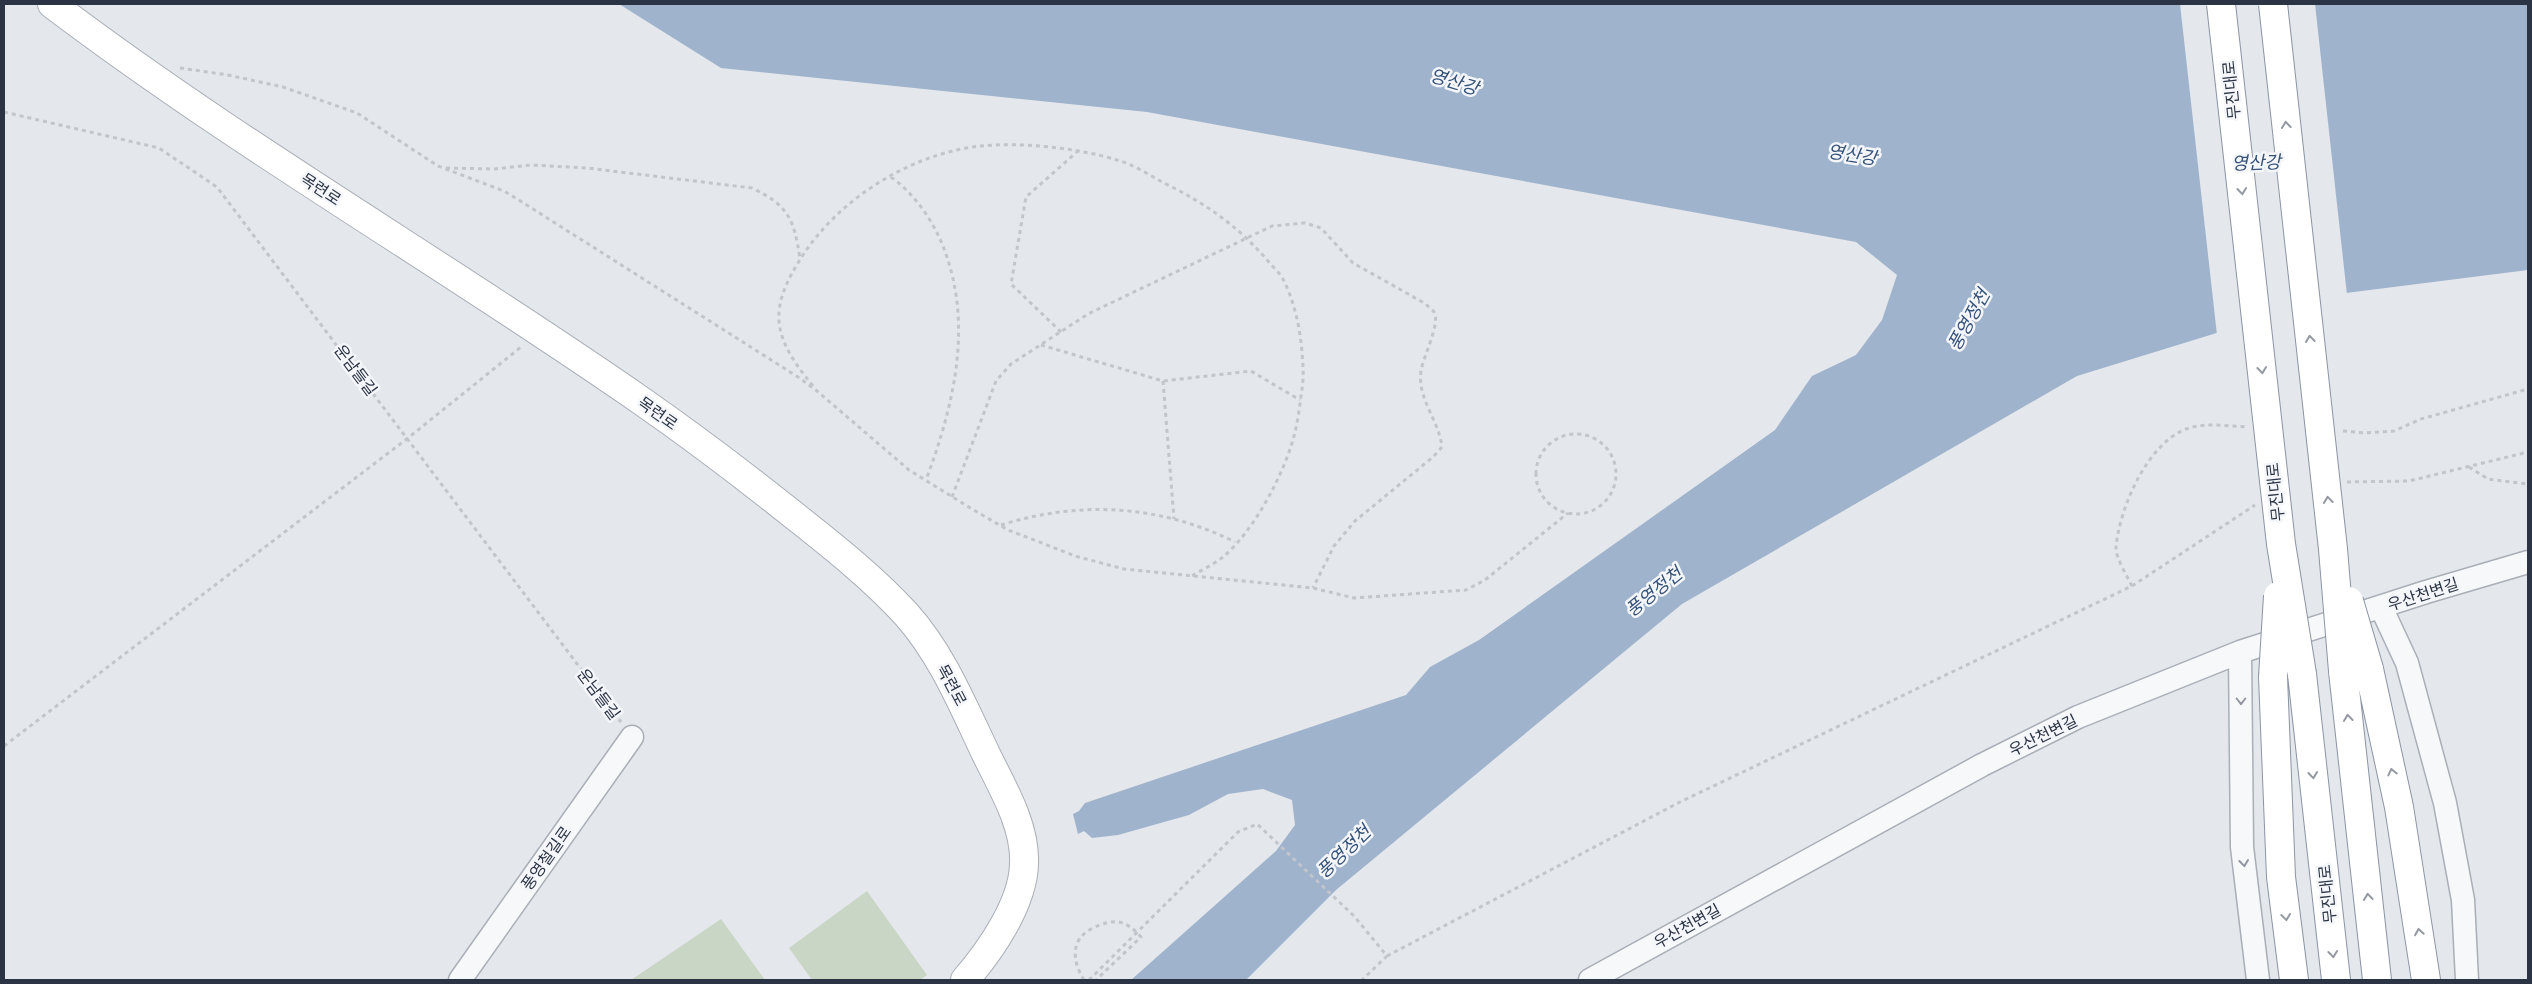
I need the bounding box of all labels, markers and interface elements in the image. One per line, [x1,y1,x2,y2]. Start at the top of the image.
street label: 무진대로 [2220,59,2245,120]
water label: 영산강 [1427,65,1483,100]
one-way arrow [2281,121,2292,129]
water label: 영산강 [1826,141,1881,170]
water label: 영산강 [2231,152,2284,175]
street label: 목련로 [296,170,344,210]
one-way arrow [2236,188,2247,196]
water label: 풍영정천 [1944,284,1996,354]
one-way arrow [2305,335,2316,343]
street label: 운남들길 [329,342,380,400]
one-way arrow [2256,367,2267,375]
street label: 목련로 [634,394,681,435]
street label: 무진대로 [2264,461,2289,522]
one-way arrow [2323,496,2334,504]
water label: 풍영정천 [1622,562,1689,621]
street label: 우산천변길 [2386,575,2461,616]
street label: 목련로 [932,662,970,710]
street label: 운남들길 [572,666,623,724]
one-way arrow [2236,698,2246,705]
street label: 우산천변길 [2006,712,2081,761]
one-way arrow [2343,714,2354,722]
one-way arrow [2387,767,2398,776]
one-way arrow [2307,771,2318,779]
water label: 풍영정천 [1313,820,1377,883]
street label: 풍영철길로 [518,823,576,894]
one-way arrow [2238,860,2249,868]
street label: 무진대로 [2316,863,2341,924]
one-way arrow [2362,893,2373,901]
street label: 우산천변길 [1651,901,1725,953]
one-way arrow [2280,914,2291,922]
one-way arrow [2414,928,2424,936]
one-way arrow [2327,950,2338,958]

